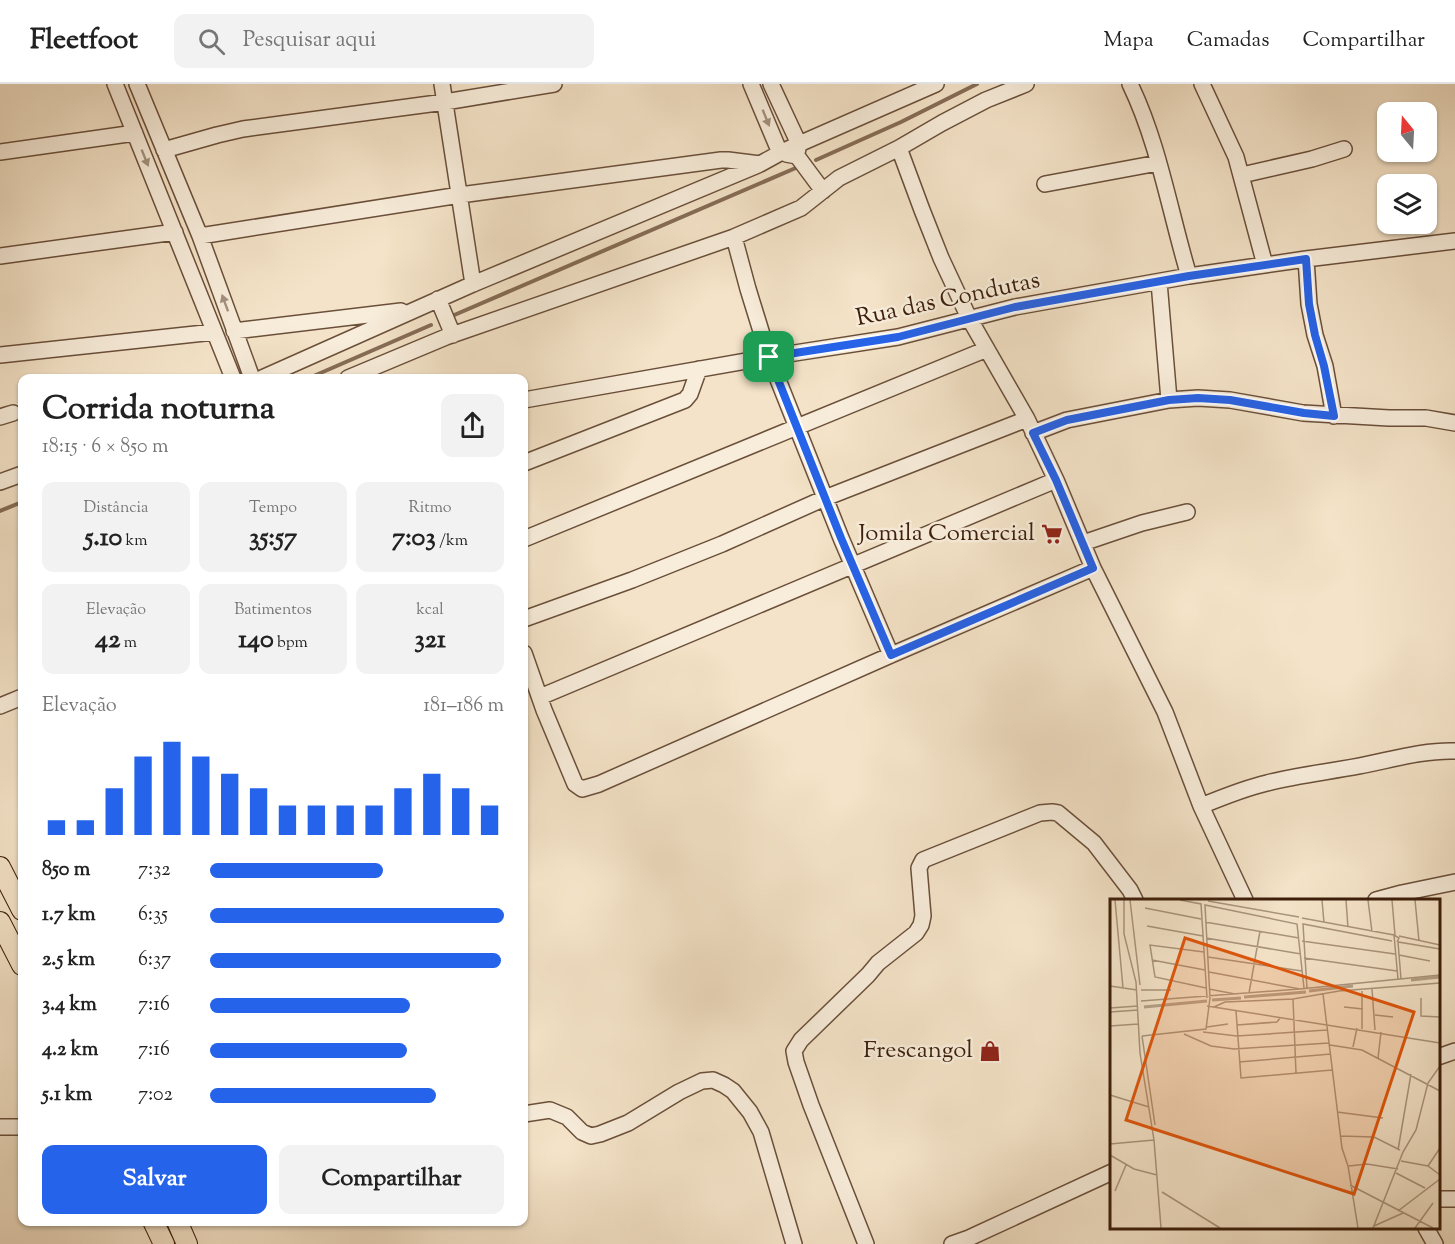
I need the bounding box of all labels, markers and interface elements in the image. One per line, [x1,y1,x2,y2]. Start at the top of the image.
search box [174,14,594,68]
text: Fleetfoot [30,21,138,61]
icon: search [195,25,228,58]
text: Pesquisar aqui [243,25,376,57]
text: Mapa [1104,26,1154,56]
text: Camadas [1187,26,1270,56]
text: Compartilhar [1303,26,1425,56]
north arrow [1377,102,1437,162]
map controls [1377,102,1437,234]
one-way arrow [761,110,771,128]
one-way arrow [140,149,150,167]
button: layers [1377,174,1437,234]
street label: Rua das Condutas [853,264,1043,336]
one-way arrow [219,294,229,312]
pin [743,331,794,382]
icon: arrive [752,340,785,373]
text: Corrida noturna [42,386,275,434]
button: share [441,394,504,457]
text: 18:15 · 6 × 850 m [42,433,168,462]
text: Distância [84,497,148,520]
text: Tempo [249,497,297,520]
text: Ritmo [408,497,452,520]
place label: Jomila Comercial [856,517,1035,551]
text: 5.10 [84,520,122,557]
text: 35:57 [249,520,297,557]
text: 7:03 [392,520,436,557]
supermarket icon: Jomila Comercial [1040,522,1064,546]
text: km [122,530,148,553]
text: /km [436,530,468,553]
text: Elevação [86,599,146,622]
text: Batimentos [234,599,312,622]
text: kcal [416,599,444,622]
text: 42 [95,622,120,659]
text: 140 [238,622,274,659]
text: 321 [414,622,446,659]
text: m [120,632,137,655]
text: bpm [274,632,308,655]
text: Elevação [42,692,117,721]
text: 181–186 m [423,692,504,721]
text: 850 m [42,856,90,885]
text: 7:32 [138,856,171,885]
inset map [1110,899,1440,1229]
text: 1.7 km [42,901,96,930]
text: 6:35 [138,901,168,930]
text: 2.5 km [42,946,95,975]
text: 6:37 [138,946,171,975]
text: 3.4 km [42,991,97,1020]
text: 7:16 [138,991,170,1020]
place label: Frescangol [863,1034,973,1068]
text: 4.2 km [42,1036,98,1065]
text: 7:16 [138,1036,170,1065]
shop icon: Frescangol [978,1039,1002,1063]
text: 5.1 km [42,1081,92,1110]
text: 7:02 [138,1081,173,1110]
button: Salvar [42,1145,267,1214]
button: Compartilhar [279,1145,504,1214]

